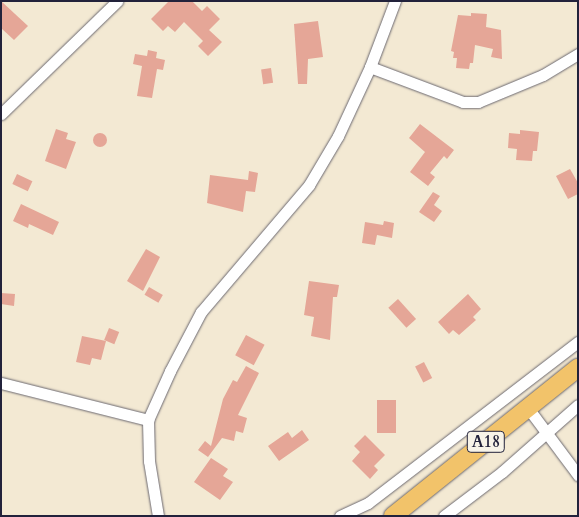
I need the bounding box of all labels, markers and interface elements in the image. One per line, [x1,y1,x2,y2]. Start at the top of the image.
road number: A18 [466,428,506,456]

